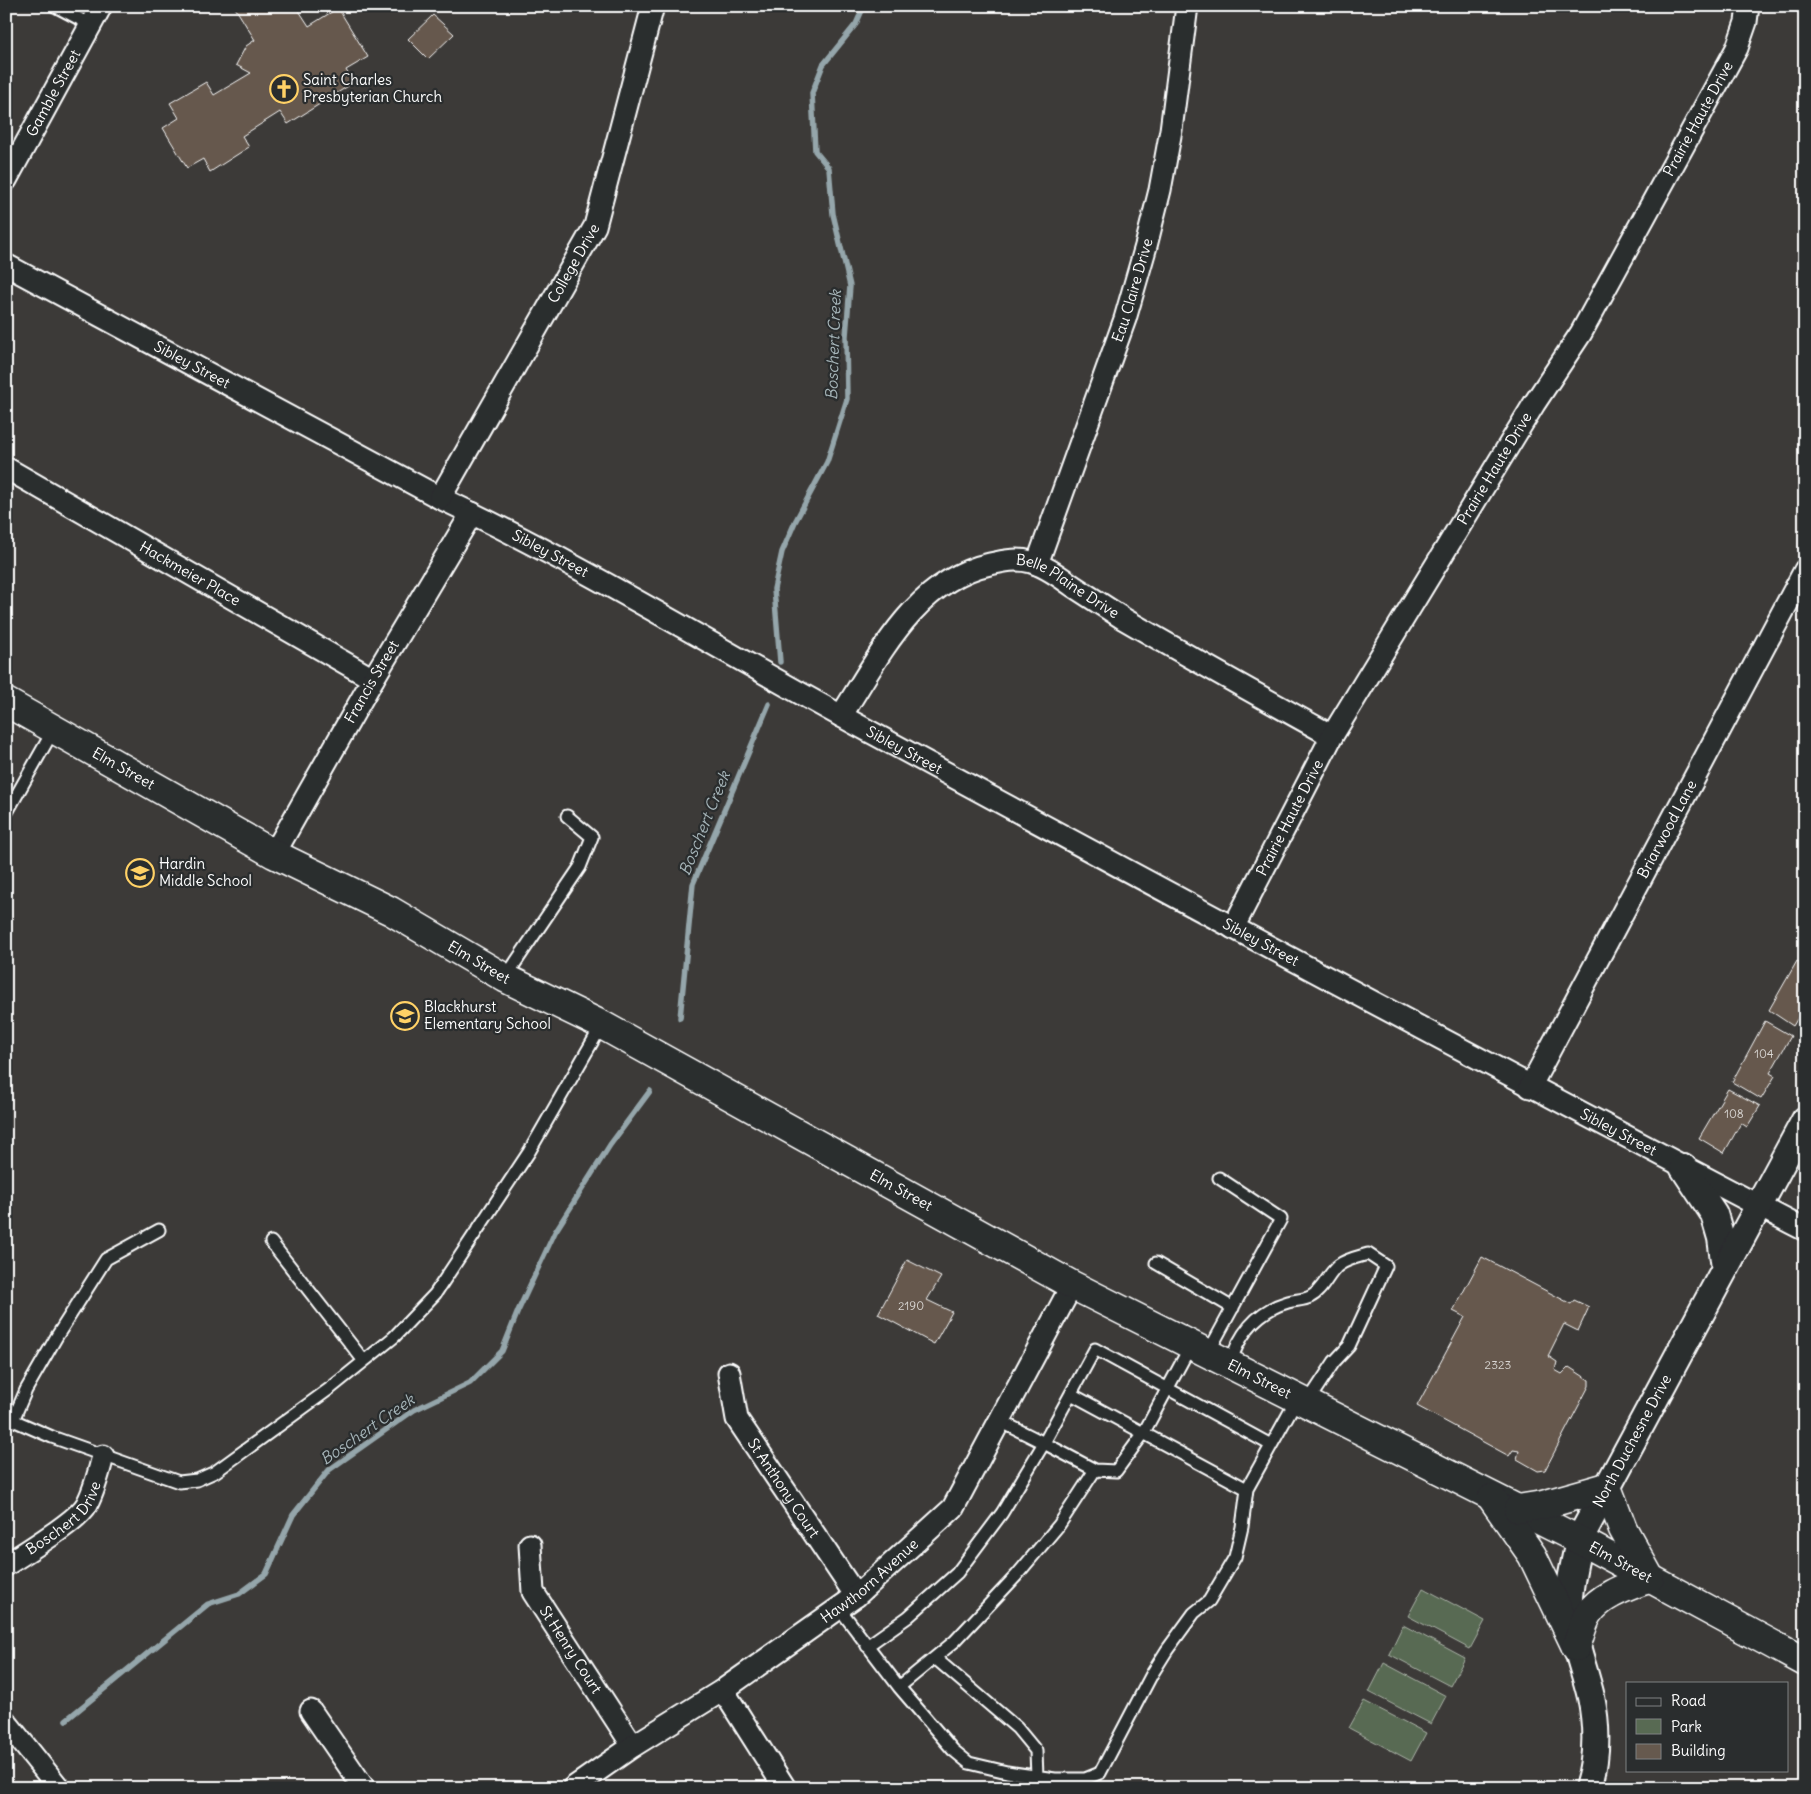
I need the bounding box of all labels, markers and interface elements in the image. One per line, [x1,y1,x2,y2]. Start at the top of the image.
street label: Gamble Street [22,46,84,140]
street label: Prairie Haute Drive [1659,58,1737,179]
place label: Saint Charles Presbyterian Church [303,70,443,106]
church icon: Saint Charles Presbyterian Church [269,74,299,104]
street label: College Drive [543,220,603,306]
street label: Eau Claire Drive [1107,236,1157,345]
water label: Boschert Creek [821,288,845,401]
street label: Sibley Street [151,336,233,393]
street label: Prairie Haute Drive [1453,409,1536,528]
street label: Sibley Street [509,525,592,581]
street label: Hackmeier Place [136,537,244,610]
street label: Belle Plaine Drive [1015,550,1123,622]
street label: Francis Street [340,637,403,726]
street label: Sibley Street [863,722,946,778]
street label: Elm Street [89,743,158,793]
street label: Prairie Haute Drive [1252,756,1327,879]
water label: Boschert Creek [674,766,735,878]
street label: Briarwood Lane [1633,777,1701,881]
place label: Hardin Middle School [159,854,252,890]
school or university icon: Hardin Middle School [125,858,155,888]
street label: Sibley Street [1220,914,1302,970]
street label: Elm Street [444,936,513,988]
place label: Blackhurst Elementary School [424,997,551,1033]
school or university icon: Blackhurst Elementary School [390,1001,420,1031]
house number: 104 [1754,1046,1774,1061]
street label: Sibley Street [1577,1104,1660,1160]
house number: 108 [1724,1106,1744,1121]
street label: Elm Street [866,1165,936,1215]
house number: 2190 [898,1298,924,1313]
street label: Elm Street [1224,1355,1295,1403]
house number: 2323 [1485,1357,1512,1372]
street label: North Duchesne Drive [1588,1371,1675,1511]
water label: Boschert Creek [316,1388,419,1469]
street label: St Anthony Court [744,1434,824,1541]
street label: Boschert Drive [22,1479,105,1559]
street label: Hawthorn Avenue [817,1534,922,1627]
street label: Elm Street [1586,1537,1656,1587]
street label: St Henry Court [536,1602,606,1697]
legend [1626,1682,1788,1772]
text: Road [1671,1691,1706,1710]
text: Park [1671,1717,1702,1736]
text: Building [1671,1741,1726,1760]

